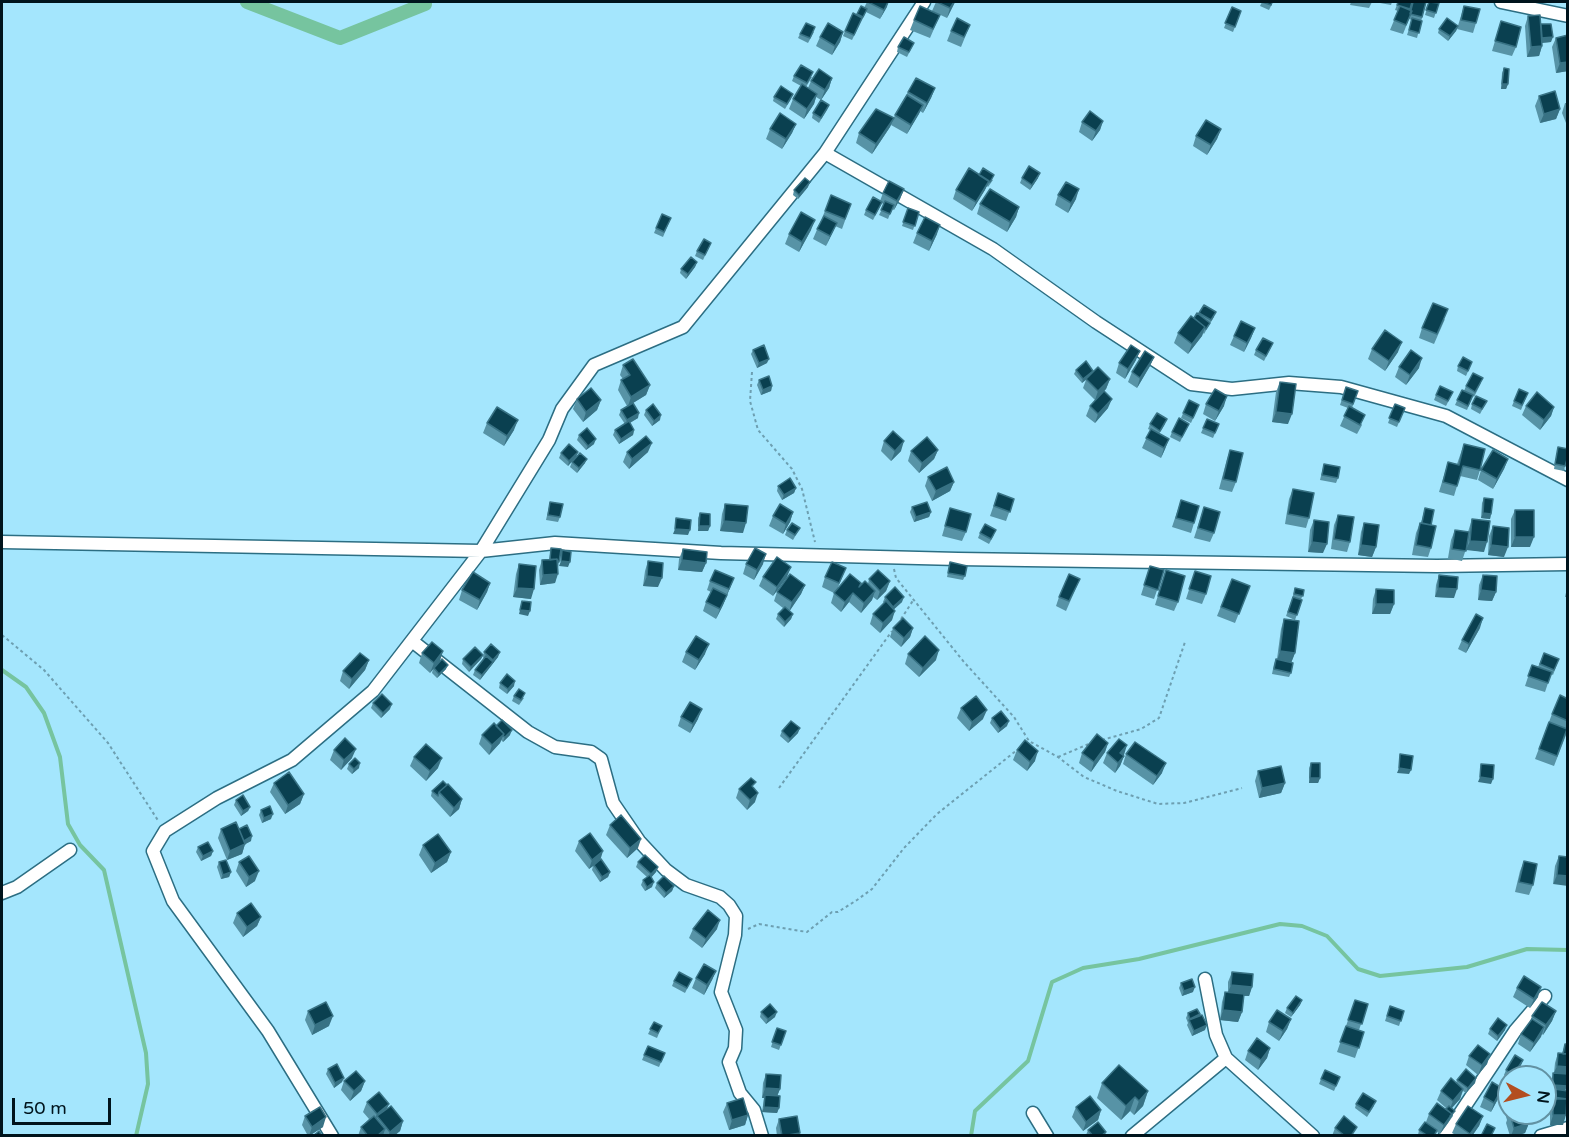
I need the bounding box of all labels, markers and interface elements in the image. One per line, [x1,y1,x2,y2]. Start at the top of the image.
north arrow [1497,1065,1557,1125]
scale bar [15,1086,114,1124]
text: N [1532,1089,1554,1105]
text: 50 m [23,1097,67,1119]

